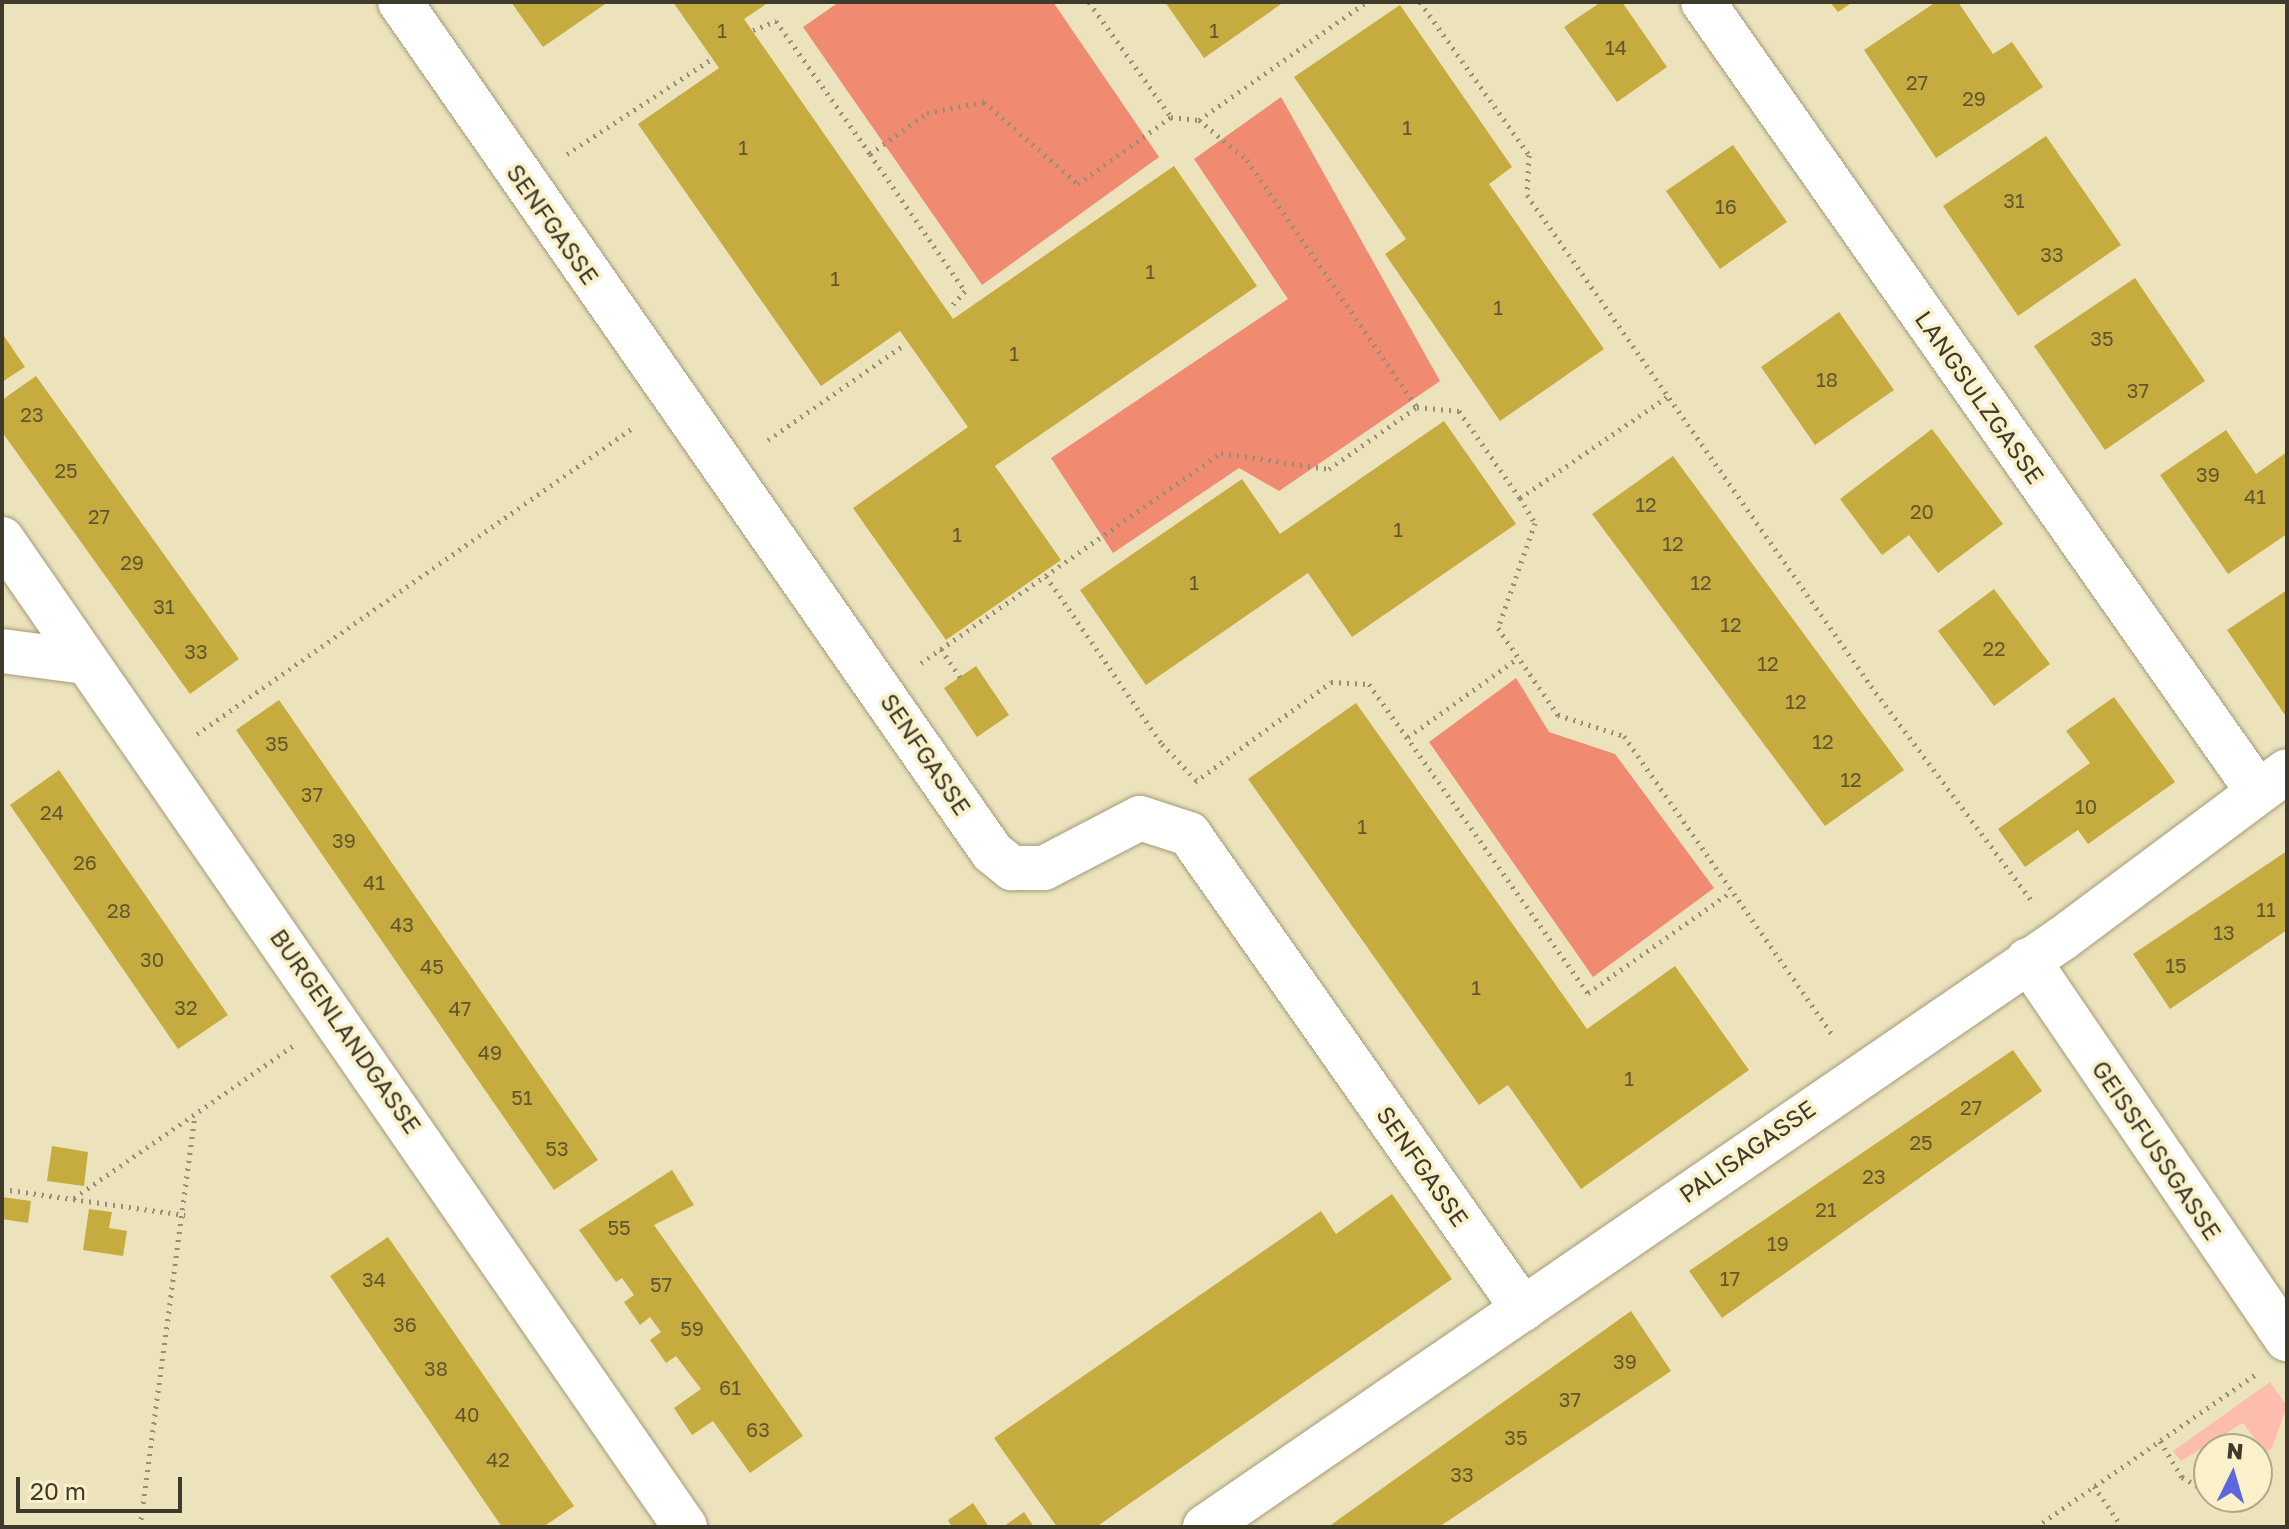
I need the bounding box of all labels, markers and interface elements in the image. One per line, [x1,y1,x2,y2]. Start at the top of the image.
house number: 1 [717,18,727,42]
house number: 1 [1209,18,1219,42]
house number: 14 [1605,35,1627,59]
house number: 27 [1906,70,1928,94]
house number: 29 [1962,86,1986,110]
house number: 1 [1402,115,1412,139]
house number: 1 [738,135,748,159]
street label: SENFGASSE [501,158,605,290]
house number: 31 [2003,188,2025,212]
house number: 16 [1715,194,1737,218]
house number: 33 [2040,242,2064,266]
house number: 1 [1145,259,1155,283]
house number: 1 [830,266,840,290]
house number: 1 [1493,295,1503,319]
street label: LANGSULZGASSE [1910,305,2050,489]
house number: 35 [2090,326,2114,350]
house number: 1 [1009,341,1019,365]
house number: 18 [1816,367,1838,391]
house number: 37 [2127,378,2149,402]
house number: 23 [20,402,44,426]
house number: 25 [54,458,78,482]
house number: 39 [2196,462,2220,486]
house number: 41 [2244,484,2266,508]
house number: 12 [1635,492,1657,516]
house number: 20 [1910,499,1934,523]
house number: 27 [88,504,110,528]
house number: 1 [1393,517,1403,541]
house number: 1 [952,522,962,546]
house number: 12 [1662,531,1684,555]
house number: 29 [120,550,144,574]
house number: 1 [1189,570,1199,594]
house number: 12 [1690,570,1712,594]
house number: 31 [153,594,175,618]
house number: 12 [1720,612,1742,636]
house number: 22 [1982,636,2006,660]
house number: 33 [184,639,208,663]
house number: 12 [1757,651,1779,675]
street label: SENFGASSE [875,688,977,820]
house number: 12 [1785,689,1807,713]
house number: 12 [1812,729,1834,753]
house number: 35 [265,731,289,755]
house number: 12 [1840,767,1862,791]
house number: 37 [301,782,323,806]
house number: 10 [2075,794,2097,818]
house number: 24 [40,800,64,824]
house number: 1 [1357,814,1367,838]
house number: 39 [332,828,356,852]
house number: 26 [73,850,97,874]
house number: 41 [363,870,385,894]
house number: 11 [2256,897,2276,921]
house number: 28 [107,898,131,922]
house number: 43 [390,912,414,936]
house number: 13 [2213,920,2235,944]
street label: BURGENLANDGASSE [265,923,427,1139]
house number: 30 [140,947,164,971]
house number: 15 [2165,953,2187,977]
house number: 45 [420,954,444,978]
house number: 1 [1471,975,1481,999]
house number: 32 [174,995,198,1019]
house number: 47 [449,996,471,1020]
house number: 49 [478,1040,502,1064]
street label: GEISSFUSSGASSE [2086,1055,2228,1245]
house number: 1 [1624,1066,1634,1090]
house number: 51 [511,1085,533,1109]
street label: PALISAGASSE [1673,1093,1821,1209]
house number: 27 [1960,1095,1982,1119]
street label: SENFGASSE [1371,1100,1475,1232]
house number: 25 [1909,1130,1933,1154]
house number: 53 [545,1136,569,1160]
house number: 23 [1862,1164,1886,1188]
house number: 21 [1815,1197,1837,1221]
house number: 55 [607,1215,631,1239]
house number: 19 [1767,1231,1789,1255]
house number: 17 [1720,1266,1740,1290]
house number: 34 [362,1267,386,1291]
house number: 57 [650,1272,672,1296]
house number: 36 [393,1312,417,1336]
house number: 59 [680,1316,704,1340]
house number: 39 [1613,1349,1637,1373]
house number: 38 [424,1356,448,1380]
house number: 61 [719,1375,741,1399]
house number: 37 [1559,1387,1581,1411]
house number: 40 [455,1402,479,1426]
house number: 63 [746,1417,770,1441]
house number: 35 [1504,1425,1528,1449]
north arrow [2193,1433,2273,1513]
text: N [2225,1436,2244,1465]
house number: 42 [486,1447,510,1471]
scale bar [20,1461,186,1511]
house number: 33 [1450,1462,1474,1486]
text: 20 m [30,1476,86,1505]

